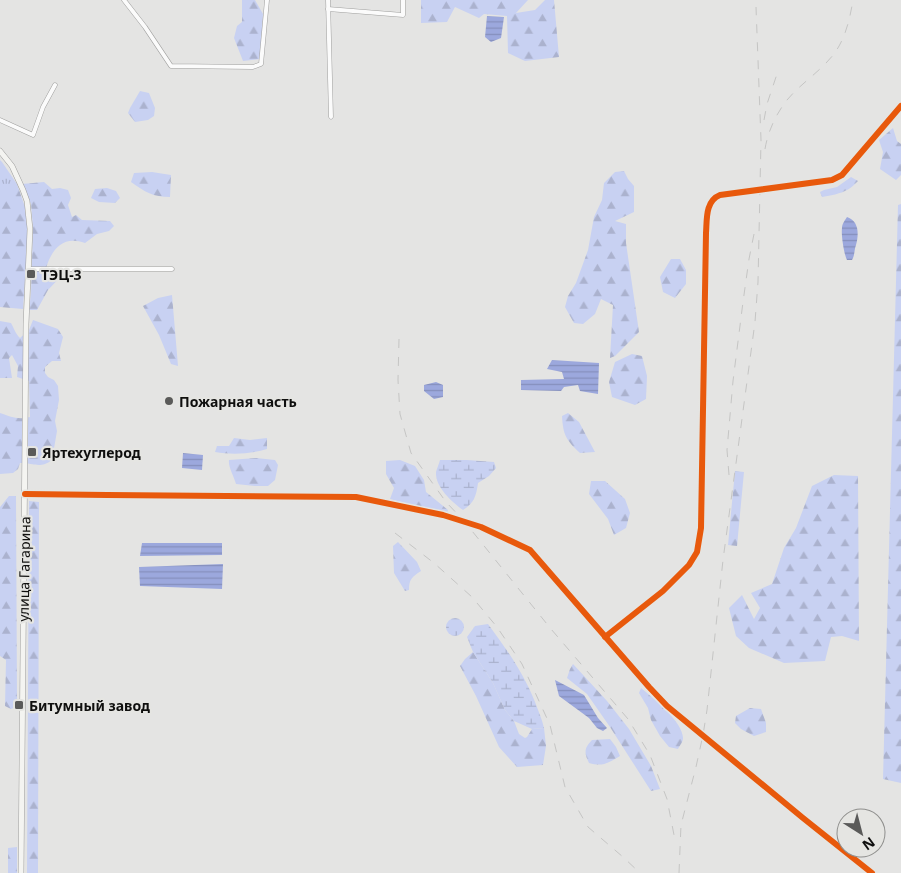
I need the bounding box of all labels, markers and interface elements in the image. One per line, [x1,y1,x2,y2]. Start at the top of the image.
place label: ТЭЦ-3 [41,265,82,284]
marker: ТЭЦ-3 [25,268,37,280]
place label: Пожарная часть [179,392,297,411]
marker: Пожарная часть [163,395,175,407]
place label: Яртехуглерод [42,443,141,462]
marker: Яртехуглерод [26,446,38,458]
street label: улица Гагарина [14,516,34,622]
place label: Битумный завод [29,696,150,715]
marker: Битумный завод [13,699,25,711]
north arrow [836,808,886,858]
text: N [859,833,879,855]

